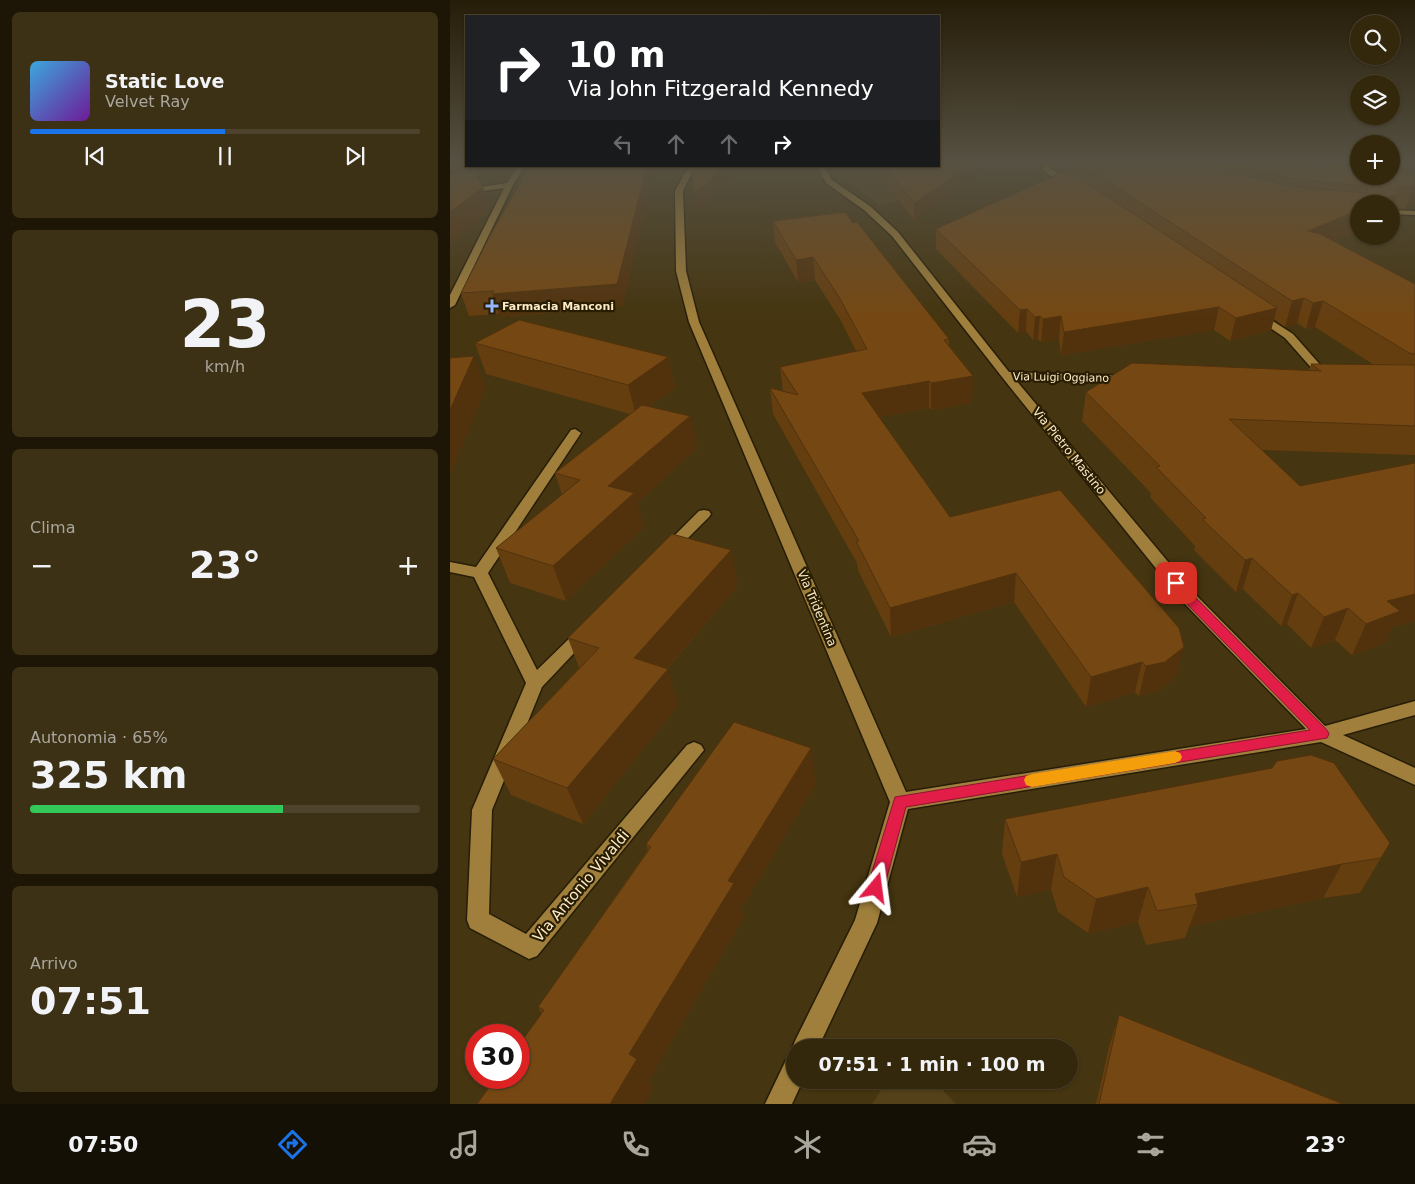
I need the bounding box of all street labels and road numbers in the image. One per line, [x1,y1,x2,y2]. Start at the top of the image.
street label: Via Luigi Oggiano [1013,370,1109,385]
street label: Via Pietro Mastino [1030,405,1108,497]
street label: Via Tridentina [795,568,839,648]
street label: Via Antonio Vivaldi [529,826,633,946]

